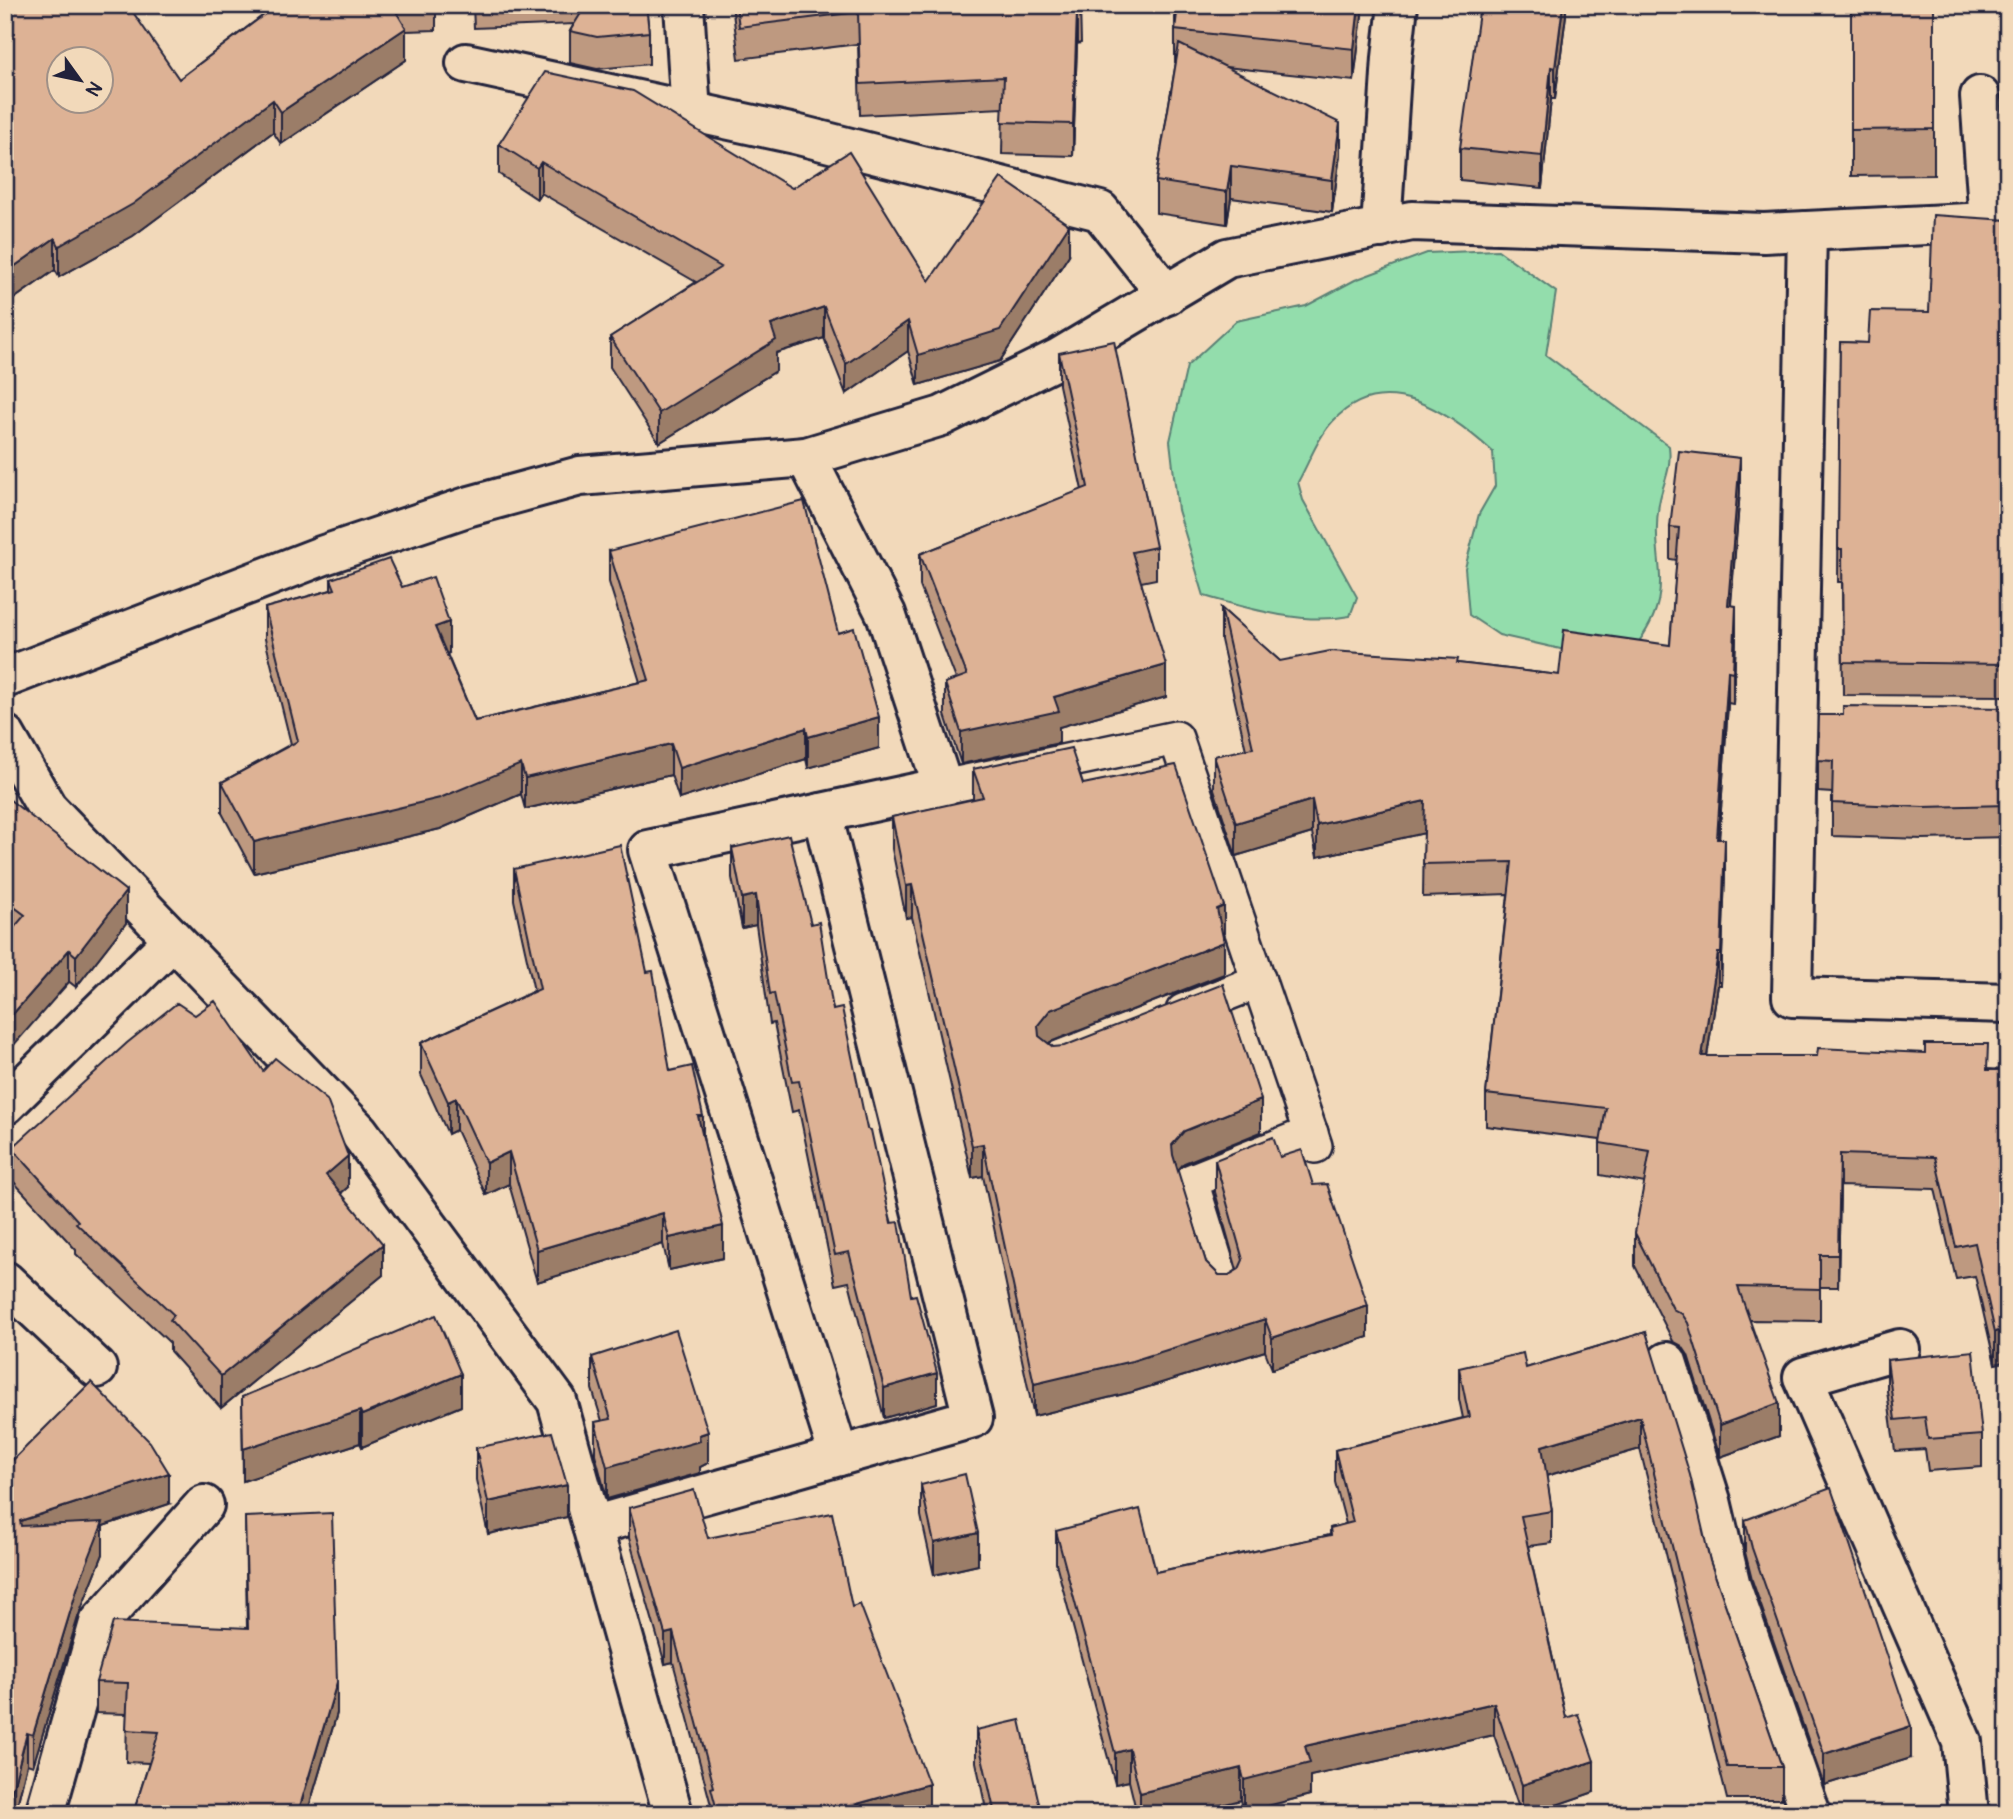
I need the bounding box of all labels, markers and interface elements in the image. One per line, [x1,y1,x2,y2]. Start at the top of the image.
north arrow [46,46,116,116]
text: N [80,77,107,101]

